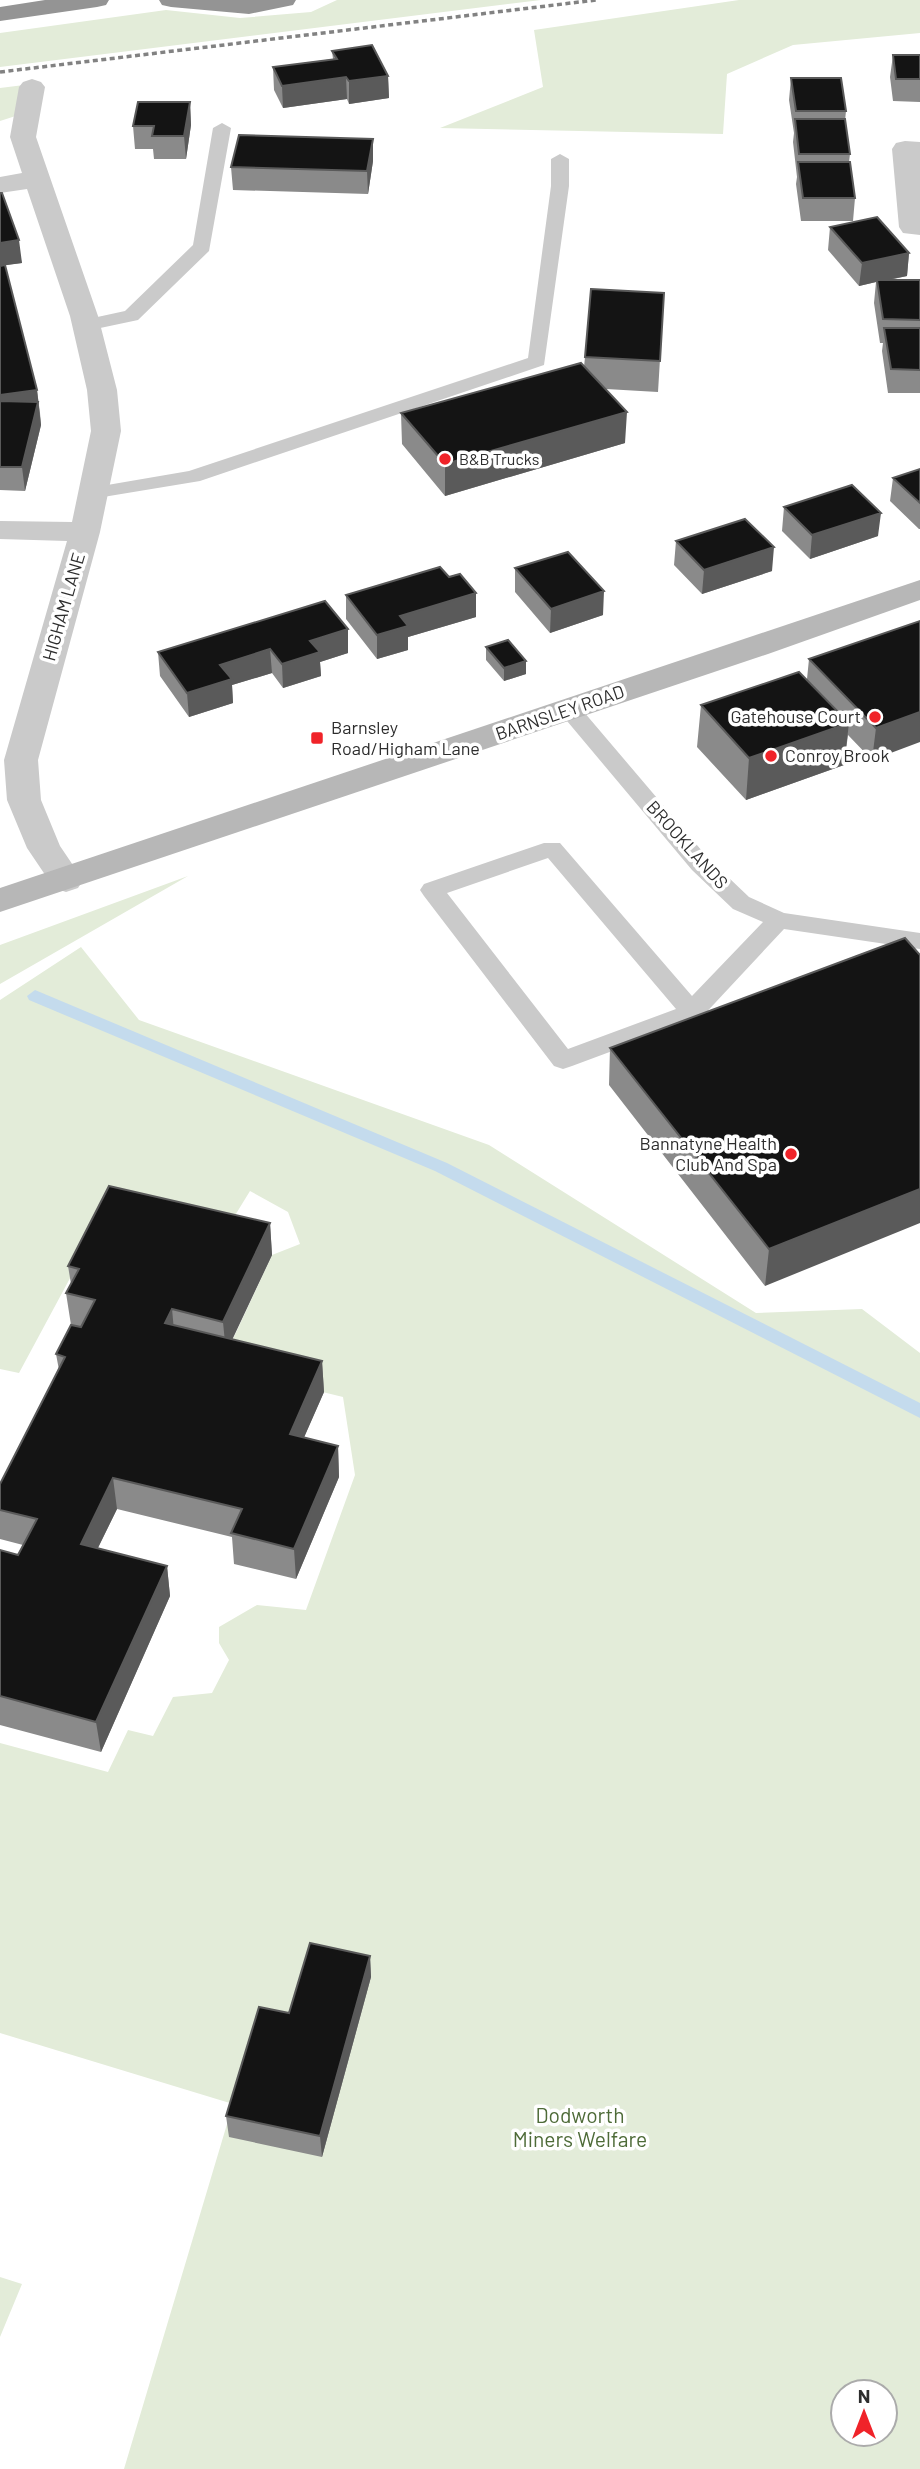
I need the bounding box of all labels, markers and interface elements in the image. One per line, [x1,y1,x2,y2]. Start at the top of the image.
place label: B&B Trucks [459,449,539,468]
marker: B&B Trucks [437,451,453,467]
street label: HIGHAM LANE [37,550,89,663]
street label: BARNSLEY ROAD [492,680,627,744]
place label: Gatehouse Court [730,705,861,727]
marker: Gatehouse Court [867,709,883,725]
place label: Barnsley Road/Higham Lane [331,716,480,759]
marker: Barnsley Road/Higham Lane [309,730,325,746]
place label: Conroy Brook [785,744,890,766]
marker: Conroy Brook [763,748,779,764]
street label: BROOKLANDS [642,796,733,893]
place label: Bannatyne Health Club And Spa [640,1132,777,1175]
marker: Bannatyne Health Club And Spa [783,1146,799,1162]
park label: Dodworth Miners Welfare [513,2102,647,2151]
north arrow [829,2378,899,2448]
text: N [858,2384,870,2407]

